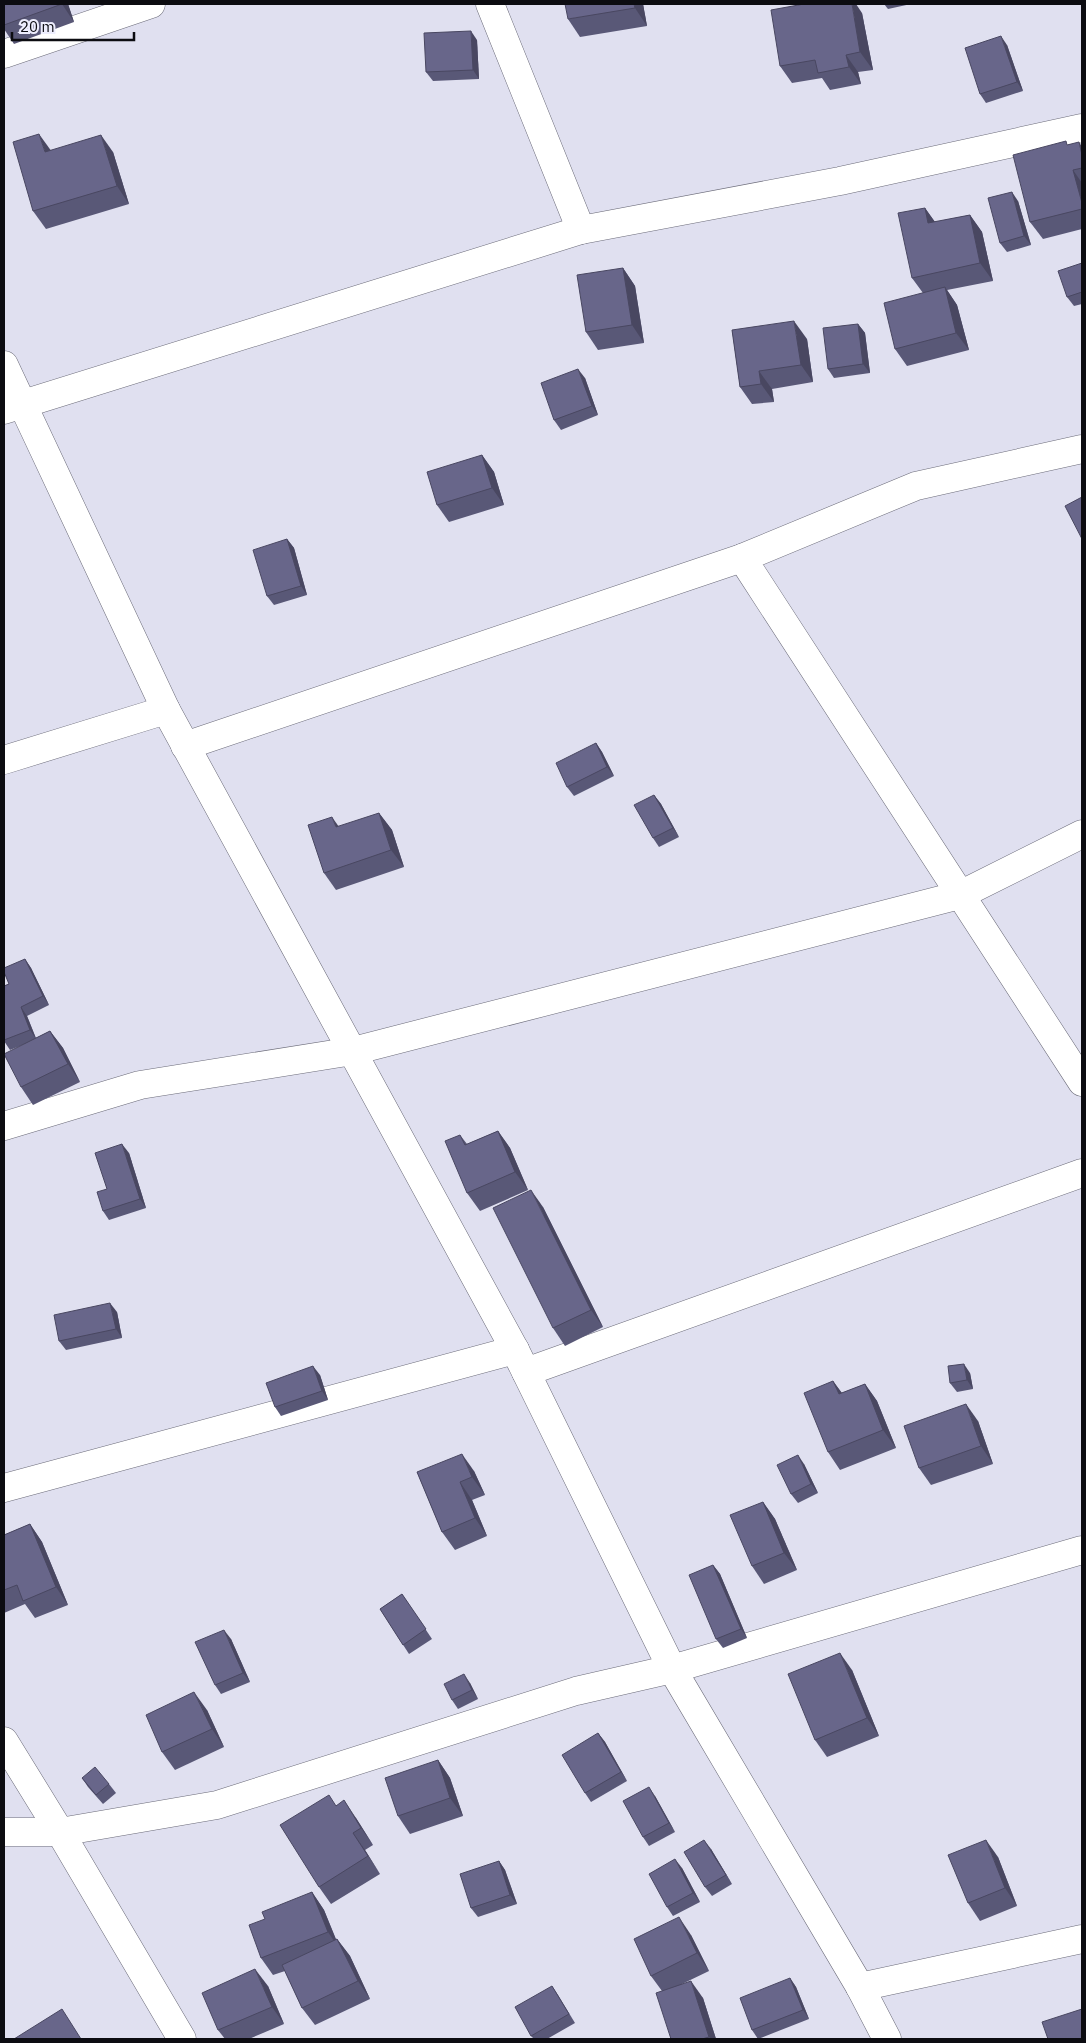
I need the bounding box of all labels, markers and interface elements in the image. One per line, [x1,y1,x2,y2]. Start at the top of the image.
scale bar [12,10,135,42]
text: 20 m [20,17,55,36]

